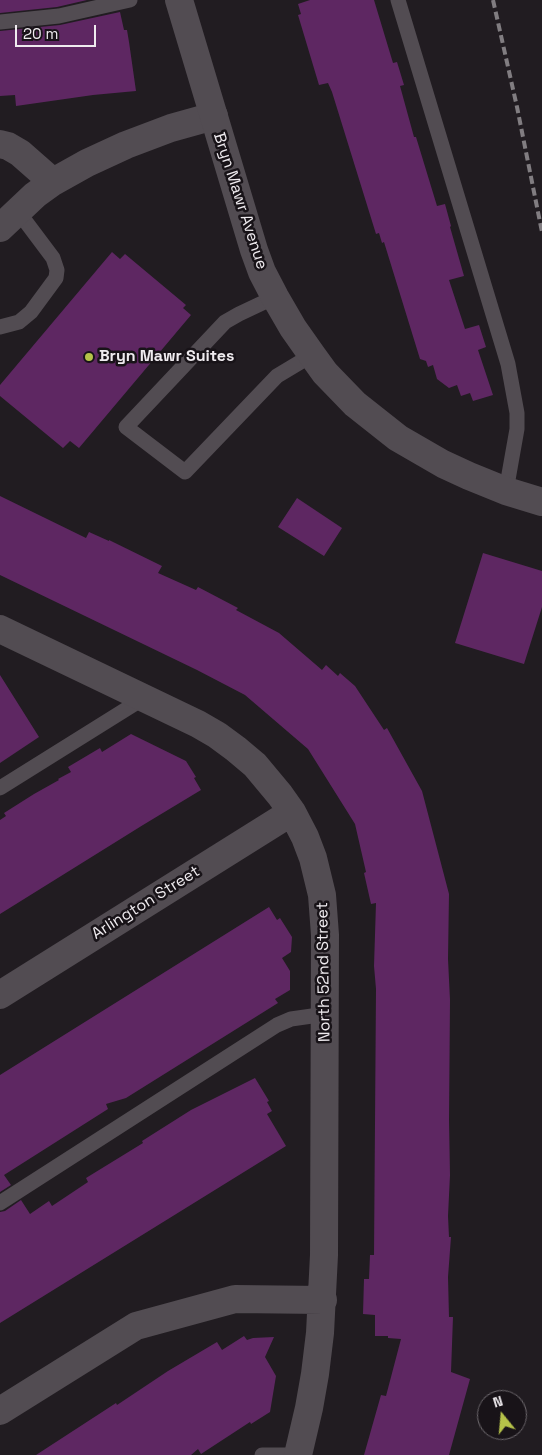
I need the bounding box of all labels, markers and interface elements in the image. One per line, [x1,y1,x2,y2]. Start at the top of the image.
scale bar [18,15,99,47]
text: 20 m [23,24,58,43]
street label: Bryn Mawr Avenue [209,130,271,272]
place label: Bryn Mawr Suites [99,347,234,367]
marker: Bryn Mawr Suites [83,351,95,363]
street label: Arlington Street [88,862,204,944]
street label: North 52nd Street [313,902,335,1042]
north arrow [477,1390,527,1440]
text: N [491,1392,505,1412]

